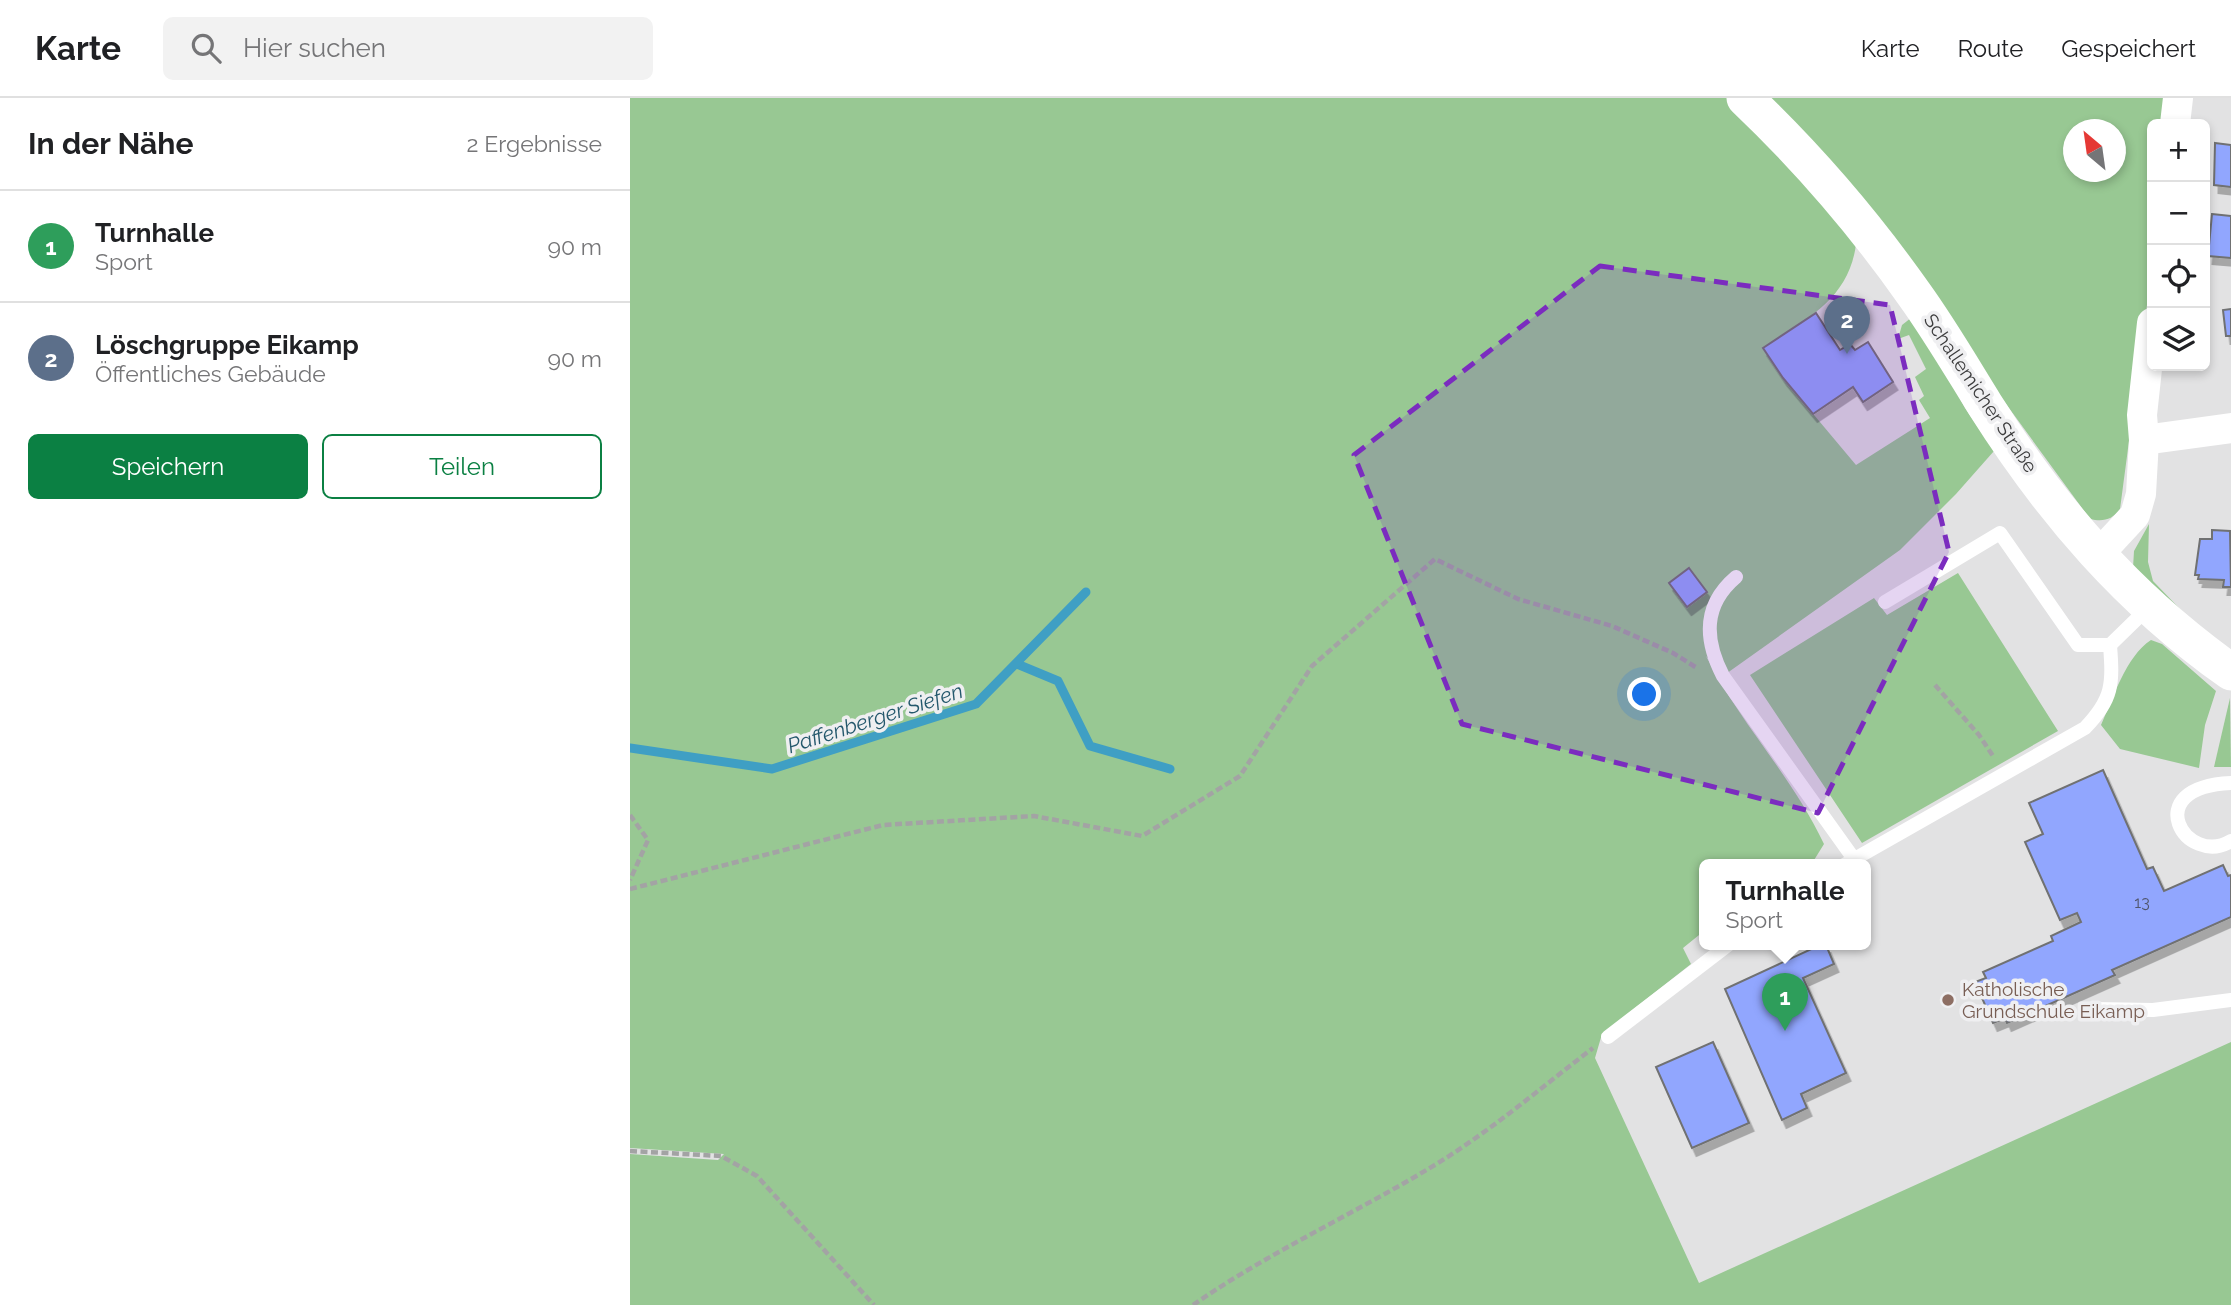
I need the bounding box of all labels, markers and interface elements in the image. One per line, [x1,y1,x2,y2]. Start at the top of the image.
search box [163,17,653,80]
text: Karte [35,29,121,68]
icon: search [187,29,225,67]
text: Hier suchen [243,33,386,63]
text: Karte [1861,34,1920,63]
text: Route [1958,34,2023,63]
text: Gespeichert [2061,34,2196,63]
north arrow [2063,119,2126,182]
map controls [2147,119,2210,371]
button: + [2147,119,2210,182]
text: In der Nähe [28,126,193,161]
text: 2 Ergebnisse [466,130,602,157]
button: − [2147,182,2210,245]
text: Turnhalle [95,218,214,248]
text: 1 [45,233,57,260]
text: 90 m [547,233,602,260]
button: locate [2147,245,2210,308]
text: Sport [95,248,153,275]
pin: 2 [1824,296,1870,354]
button: layers [2147,308,2210,371]
street label: Schallemicher Straße [1920,310,2042,476]
text: Löschgruppe Eikamp [95,330,359,360]
text: 2 [45,345,57,372]
text: 90 m [547,345,602,372]
text: Öffentliches Gebäude [95,360,326,387]
button: Speichern [28,434,308,499]
button: Teilen [322,434,602,499]
your location [1627,677,1661,711]
water label: Paffenberger Siefen [784,678,966,758]
popup [1699,859,1871,950]
text: Turnhalle [1725,876,1845,906]
house number: 13 [2134,893,2150,912]
text: Sport [1725,906,1783,933]
pin: 1 [1762,973,1808,1031]
place label: Katholische Grundschule Eikamp [1962,978,2145,1022]
marker: Katholische Grundschule Eikamp [1940,992,1956,1008]

